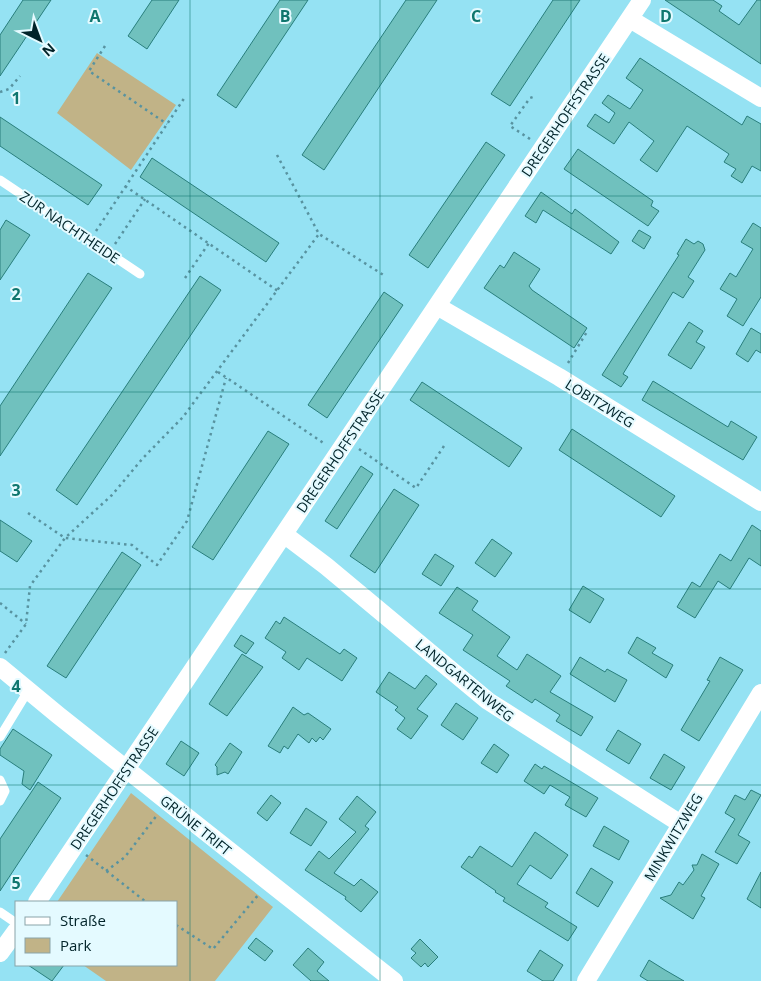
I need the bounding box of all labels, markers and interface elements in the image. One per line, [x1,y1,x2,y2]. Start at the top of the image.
text: A [89,5,101,27]
text: B [280,5,290,27]
text: C [471,5,481,27]
text: D [660,5,672,27]
north arrow [15,15,65,65]
text: N [38,39,60,61]
street label: DREGERHOFFSTRASSE [517,50,613,180]
text: 1 [11,87,21,109]
street label: ZUR NACHTHEIDE [16,186,124,268]
text: 2 [11,283,21,305]
street label: LOBITZWEG [562,374,638,432]
street label: DREGERHOFFSTRASSE [292,386,388,516]
text: 3 [11,479,21,501]
street label: LANDGARTENWEG [412,634,518,726]
text: 4 [11,675,21,697]
street label: DREGERHOFFSTRASSE [66,723,162,853]
street label: GRÜNE TRIFT [157,790,236,860]
street label: MINKWITZWEG [639,790,707,884]
text: 5 [11,872,21,894]
legend [15,901,178,966]
text: Straße [60,910,106,930]
text: Park [60,935,91,955]

